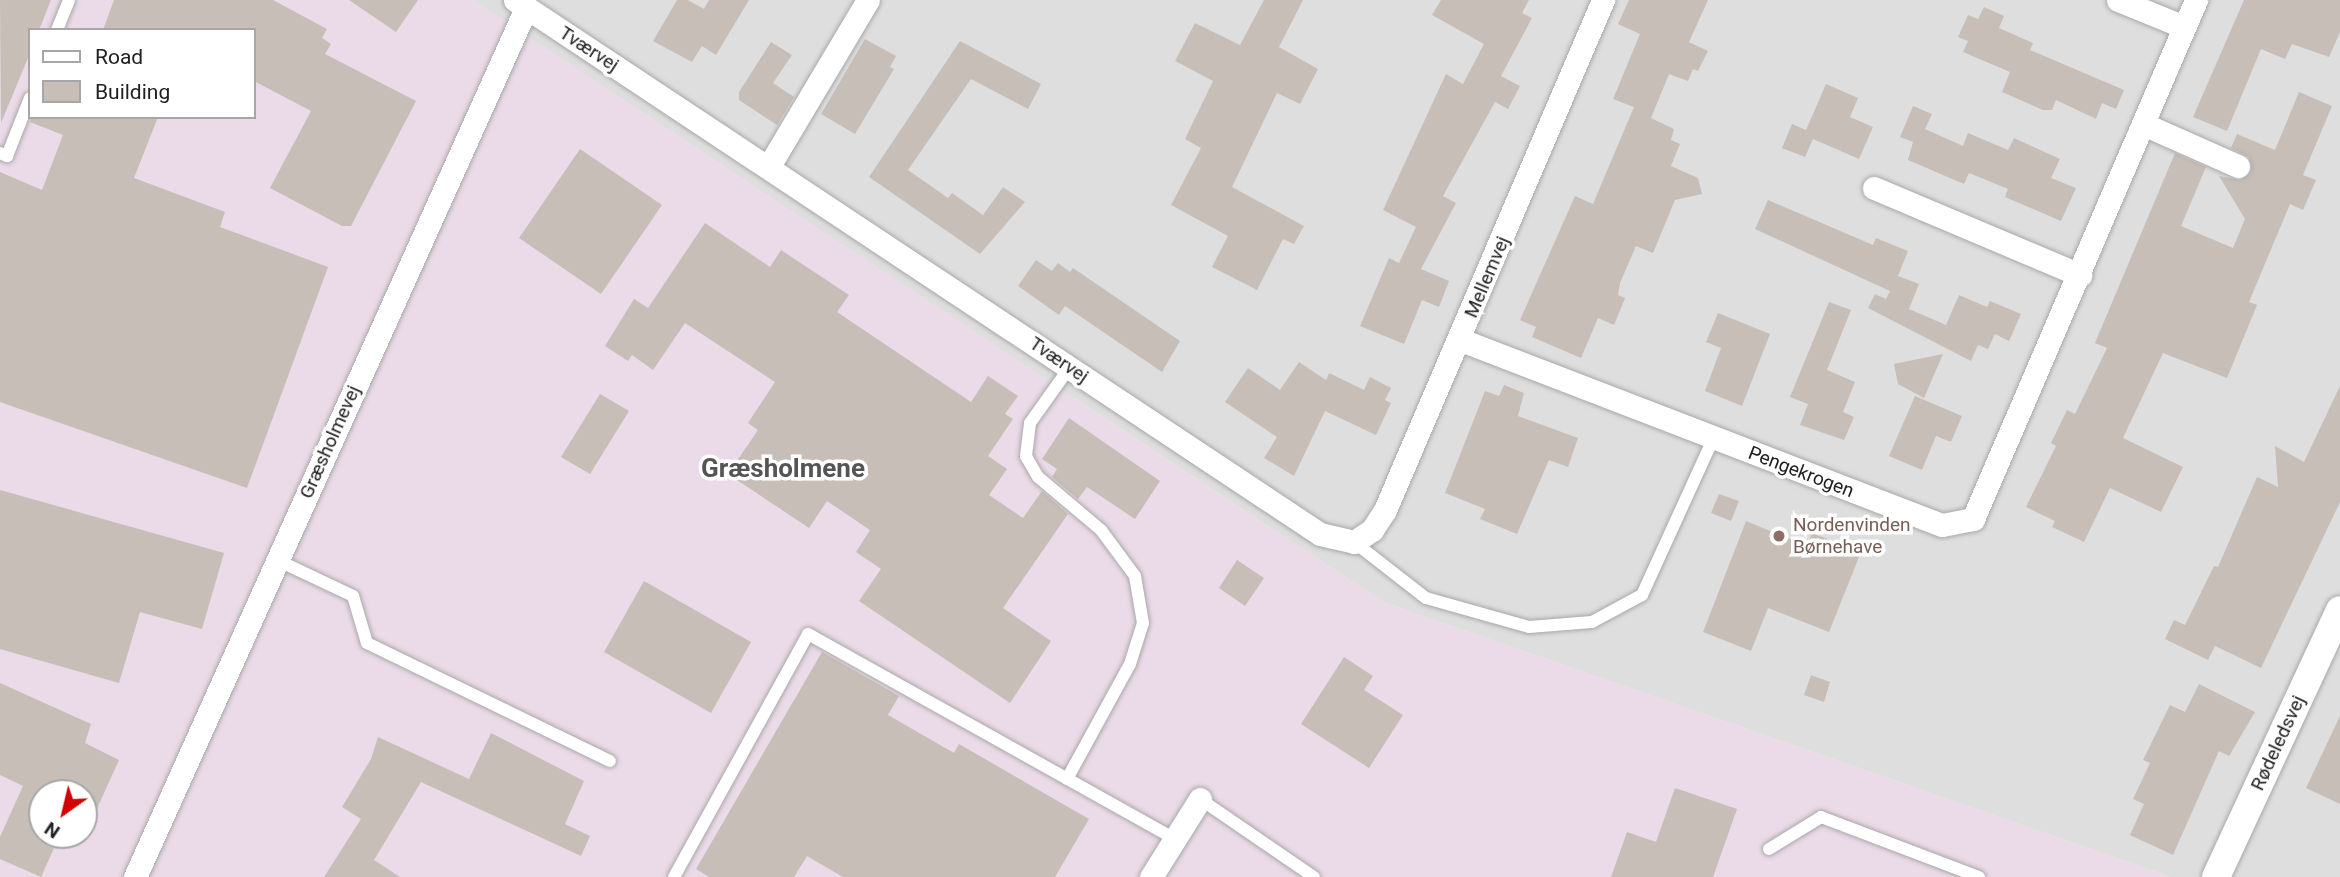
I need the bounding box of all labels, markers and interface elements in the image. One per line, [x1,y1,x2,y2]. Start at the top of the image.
street label: Tværvej [555,21,623,77]
legend [28,28,256,119]
text: Road [95,45,143,69]
text: Building [95,80,170,104]
street label: Mellemvej [1460,233,1514,321]
street label: Tværvej [1025,332,1093,388]
street label: Græsholmevej [295,382,365,502]
street label: Pengekrogen [1745,441,1857,503]
district label: Græsholmene [701,453,865,485]
place label: Nordenvinden Børnehave [1793,514,1911,558]
marker: Nordenvinden Børnehave [1771,528,1787,544]
street label: Rødeledsvej [2246,692,2310,794]
north arrow [28,779,98,849]
text: N [40,817,64,843]

